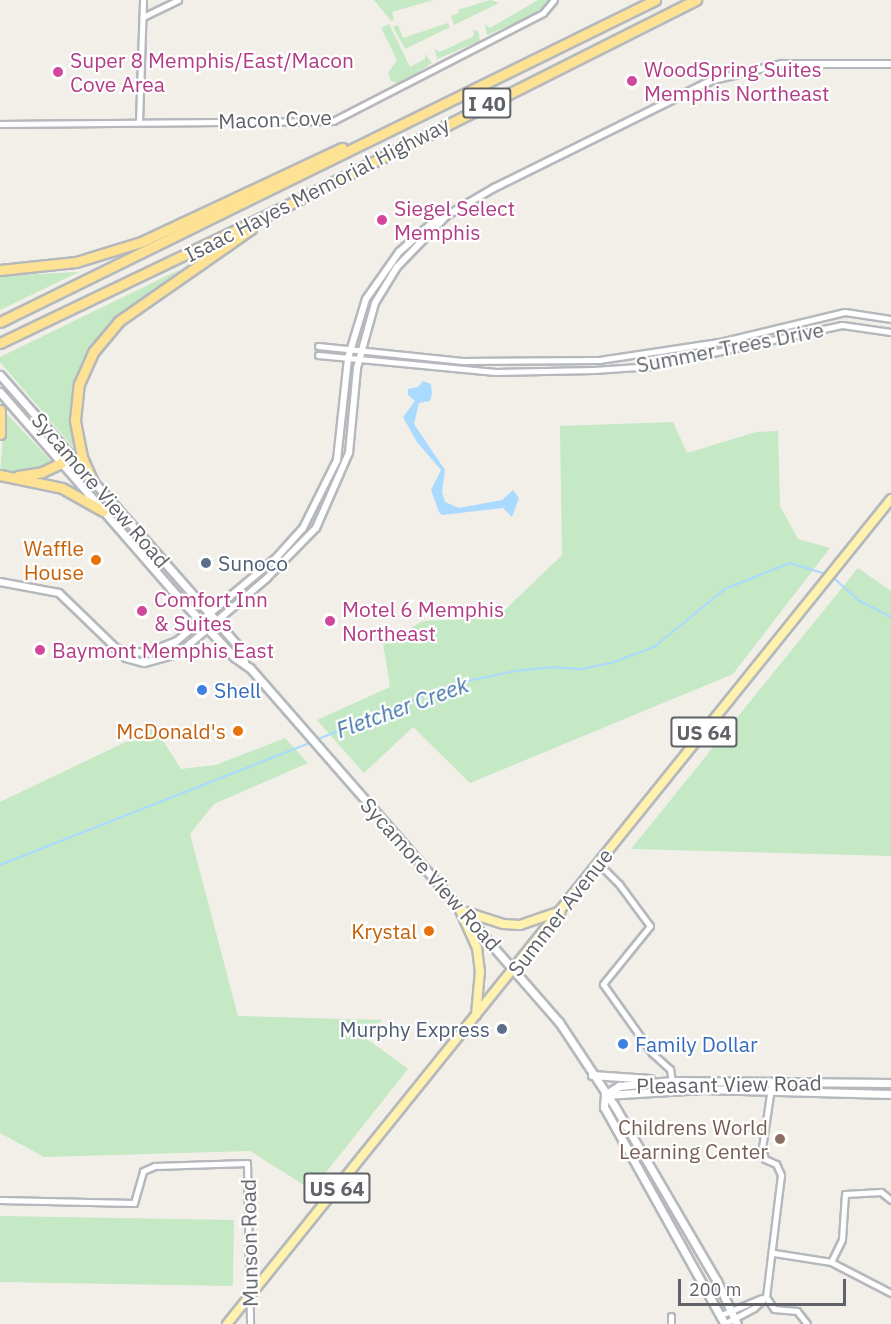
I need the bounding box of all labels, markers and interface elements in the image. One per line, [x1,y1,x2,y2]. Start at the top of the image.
place label: Super 8 Memphis/East/Macon Cove Area [70,47,354,97]
place label: WoodSpring Suites Memphis Northeast [644,56,829,106]
marker: Super 8 Memphis/East/Macon Cove Area [51,65,65,79]
marker: WoodSpring Suites Memphis Northeast [625,74,639,88]
road number: I 40 [462,86,512,120]
street label: Macon Cove [218,104,332,134]
street label: Isaac Hayes Memorial Highway [180,111,454,267]
place label: Siegel Select Memphis [394,195,515,245]
marker: Siegel Select Memphis [375,213,389,227]
street label: Summer Trees Drive [634,316,826,378]
street label: Sycamore View Road [27,407,175,573]
place label: Waffle House [23,535,84,585]
place label: Sunoco [218,550,288,576]
marker: Waffle House [89,553,103,567]
marker: Sunoco [199,556,213,570]
place label: Comfort Inn & Suites [154,586,268,636]
place label: Motel 6 Memphis Northeast [342,596,504,646]
marker: Comfort Inn & Suites [135,604,149,618]
marker: Motel 6 Memphis Northeast [323,614,337,628]
place label: Baymont Memphis East [52,637,274,663]
marker: Baymont Memphis East [33,643,47,657]
water label: Fletcher Creek [332,671,472,743]
place label: Shell [214,677,261,703]
marker: Shell [195,683,209,697]
road number: US 64 [670,715,738,749]
place label: McDonald's [116,718,226,744]
marker: McDonald's [231,724,245,738]
street label: Sycamore View Road [356,792,506,956]
street label: Summer Avenue [502,843,618,981]
place label: Krystal [351,918,417,944]
marker: Krystal [422,924,436,938]
place label: Murphy Express [339,1016,490,1042]
marker: Murphy Express [495,1022,509,1036]
place label: Family Dollar [635,1031,758,1057]
marker: Family Dollar [616,1037,630,1051]
street label: Pleasant View Road [636,1070,822,1098]
place label: Childrens World Learning Center [618,1114,768,1164]
marker: Childrens World Learning Center [773,1132,787,1146]
road number: US 64 [302,1171,372,1205]
street label: Munson Road [235,1179,263,1307]
scale bar [681,1267,849,1305]
text: 200 m [689,1278,741,1301]

